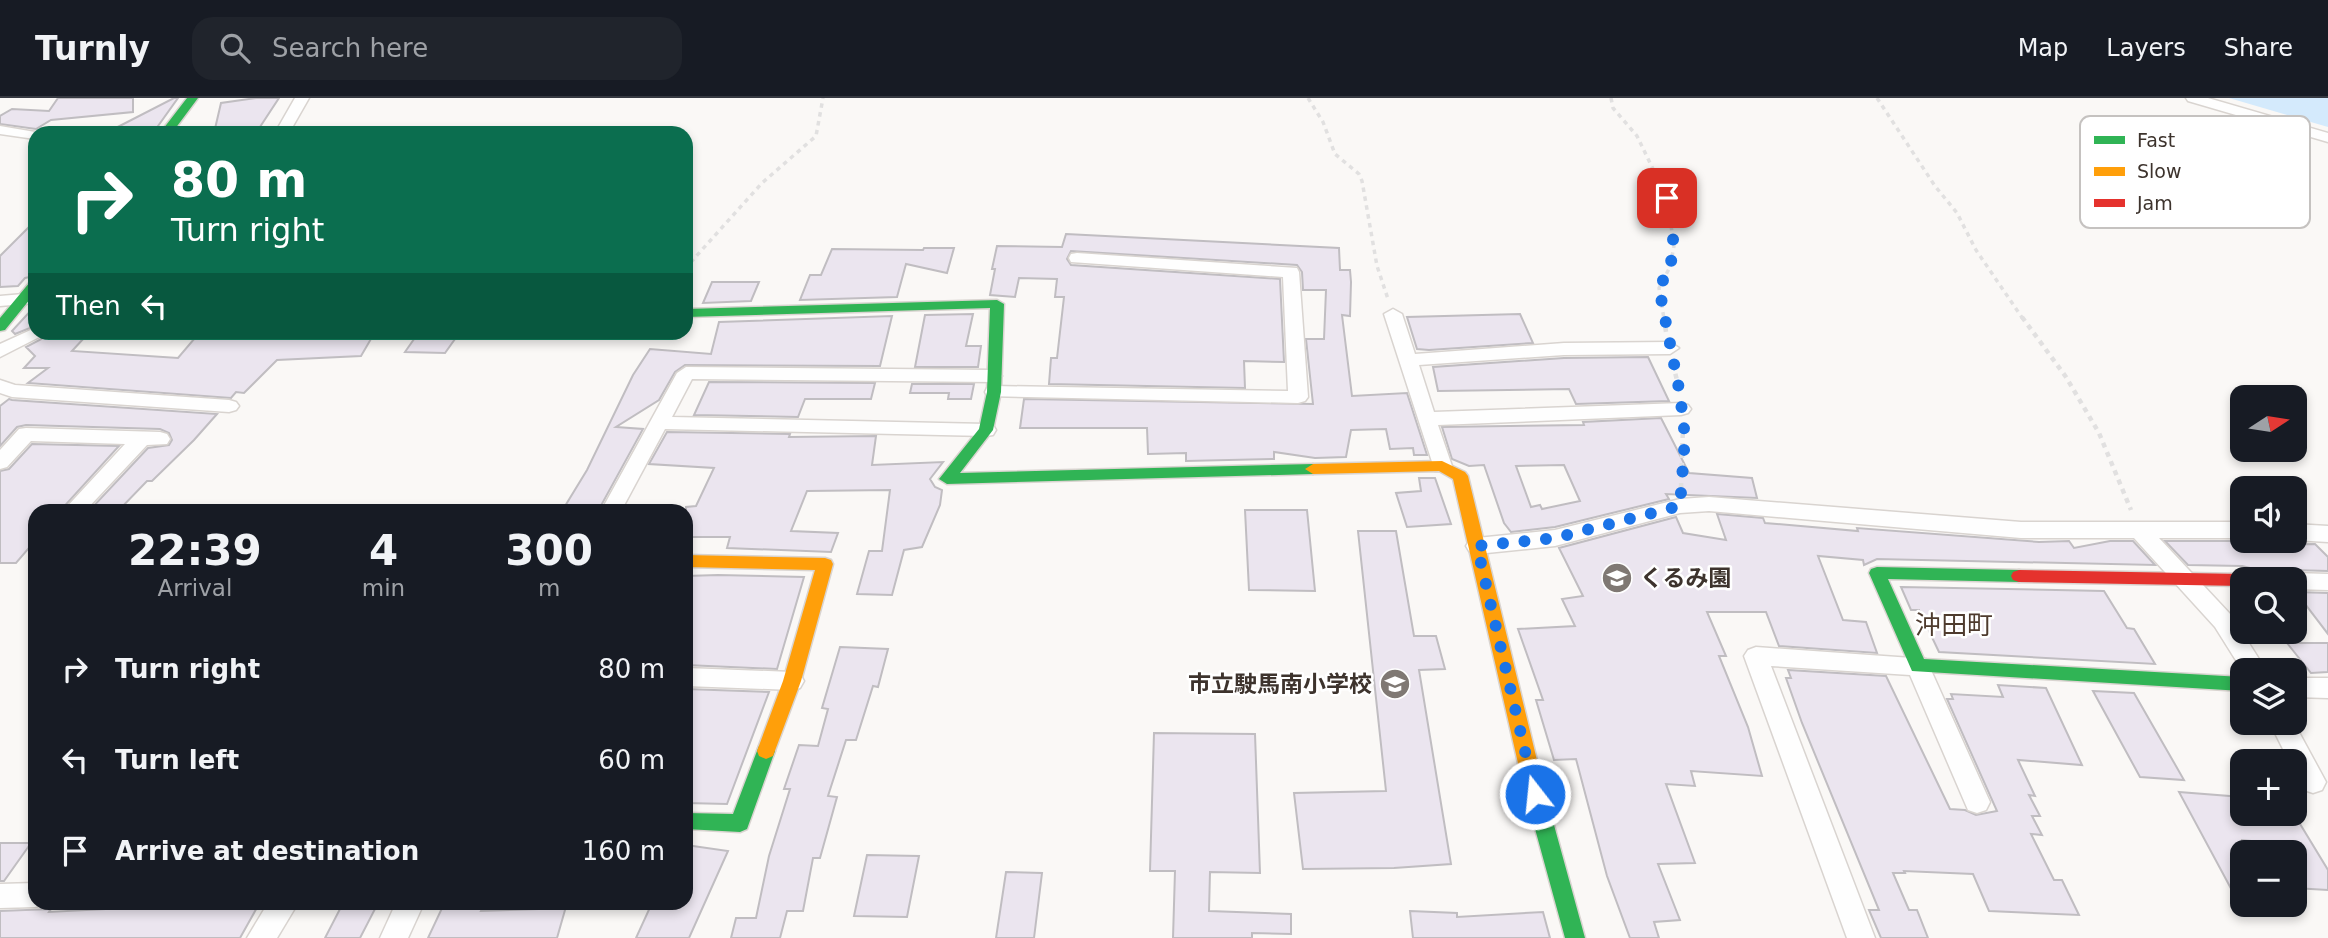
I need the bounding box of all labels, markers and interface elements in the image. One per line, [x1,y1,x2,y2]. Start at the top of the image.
search box [192,17,682,80]
text: Turnly [35,29,150,68]
icon: search [216,29,254,67]
text: Search here [272,33,428,63]
text: Map [2018,34,2068,62]
text: Layers [2106,34,2186,62]
text: Share [2224,34,2293,62]
legend [2080,116,2310,228]
text: Fast [2137,129,2175,151]
text: 80 m [171,152,307,209]
icon: right [56,154,147,245]
text: Slow [2137,160,2182,182]
pin [1637,168,1697,228]
icon: arrive [1648,179,1686,217]
text: Jam [2136,192,2173,214]
text: Turn right [171,211,324,249]
icon: left [135,287,173,325]
text: Then [56,291,121,321]
north arrow [2230,385,2306,462]
map controls [2230,385,2307,917]
button: sound [2230,476,2307,553]
text: 22:39 [128,526,262,575]
text: 4 [369,526,398,575]
text: 300 [505,526,593,575]
school or university icon: くるみ園 [1600,561,1634,595]
place label: くるみ園 [1640,565,1732,591]
button: search [2230,567,2307,644]
text: Arrival [158,575,232,601]
text: min [362,575,405,601]
text: m [538,575,560,601]
district label: 沖田町 [1915,610,1993,640]
icon: right [56,650,94,688]
text: Turn right [115,654,260,684]
text: 80 m [598,654,665,684]
button: layers [2230,658,2307,735]
school or university icon: 市立駛馬南小学校 [1378,667,1412,701]
place label: 市立駛馬南小学校 [1188,671,1372,697]
icon: left [56,741,94,779]
text: Turn left [115,745,239,775]
text: 60 m [598,745,665,775]
button: + [2230,749,2307,826]
position arrow [1498,757,1572,831]
icon: arrive [56,832,94,870]
text: Arrive at destination [115,836,419,866]
text: 160 m [582,836,665,866]
button: − [2230,840,2307,917]

